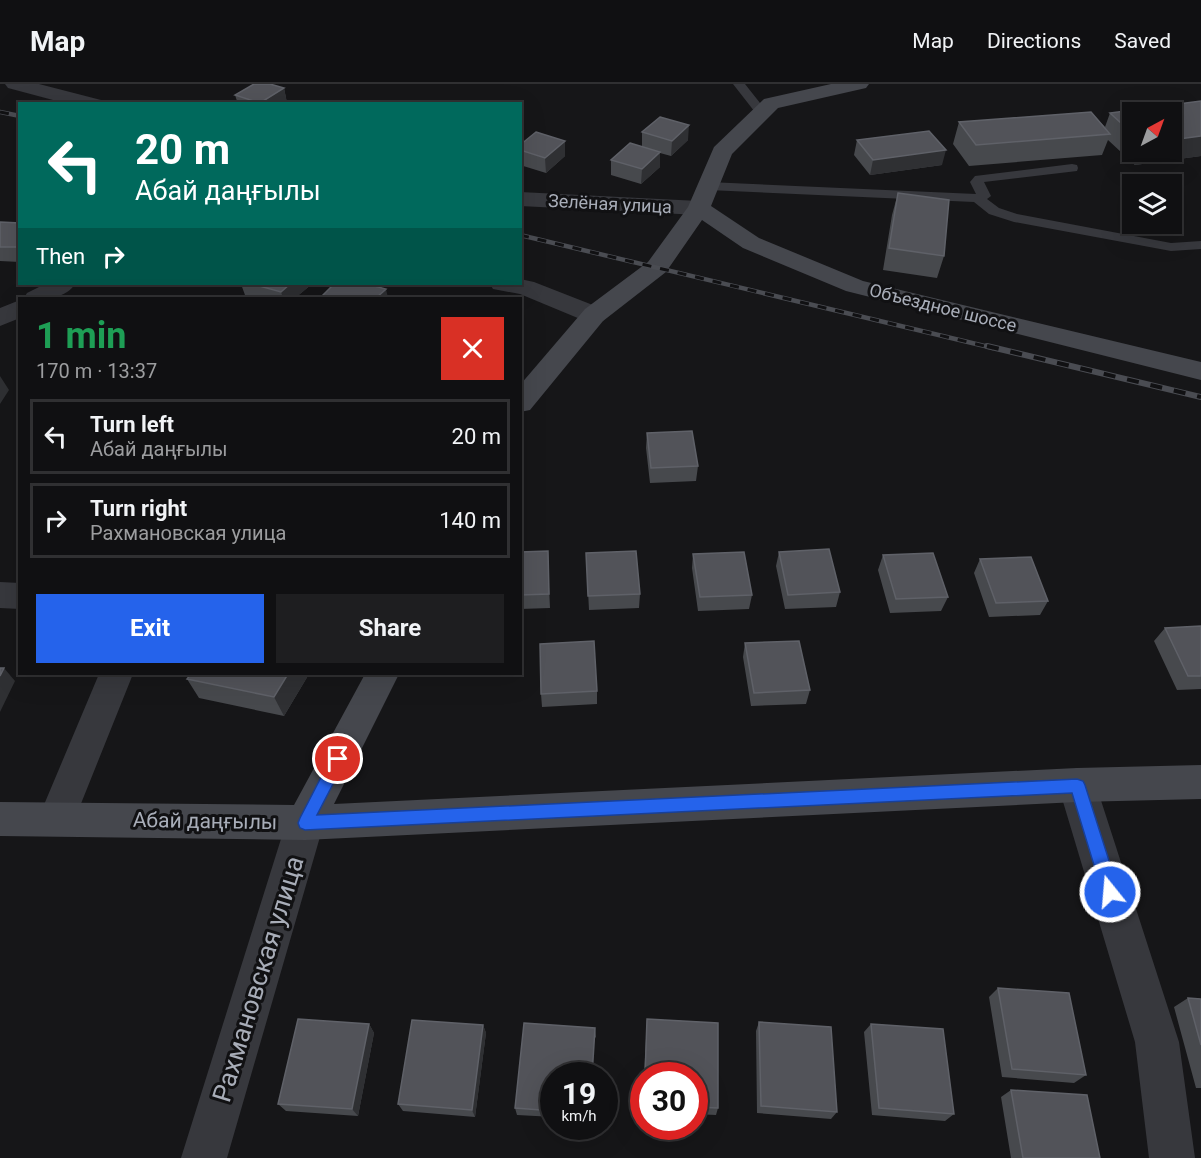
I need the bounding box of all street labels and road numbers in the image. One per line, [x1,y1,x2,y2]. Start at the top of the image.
street label: Зелёная улица [547,190,673,217]
street label: Объездное шоссе [867,279,1019,336]
street label: Абай даңғылы [133,808,277,834]
street label: Рахмановская улица [206,853,310,1105]

